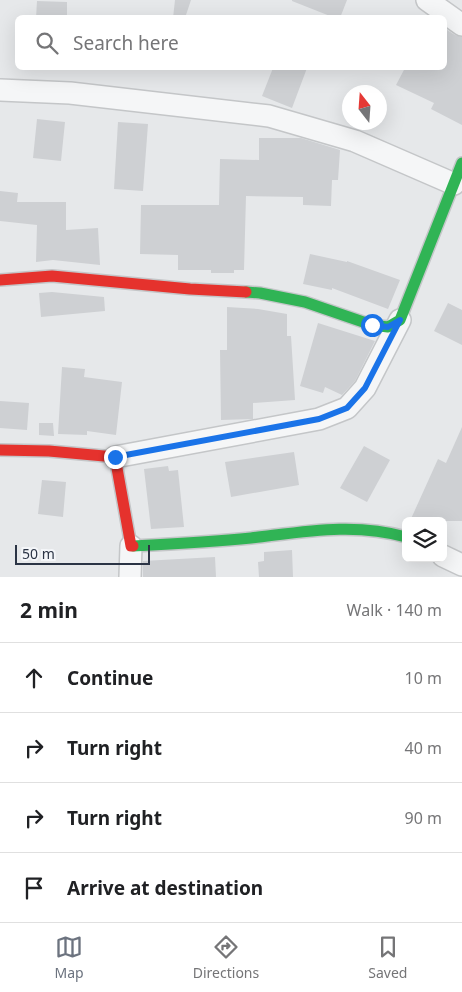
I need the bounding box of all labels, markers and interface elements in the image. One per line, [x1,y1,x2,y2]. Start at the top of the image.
search box [15,15,447,70]
icon: search [33,29,61,57]
text: Search here [73,30,179,56]
north arrow [342,85,387,130]
route start [361,314,384,337]
route end [104,446,127,469]
map controls [402,517,447,562]
button: layers [402,517,447,562]
scale bar [15,542,150,565]
text: 50 m [22,544,55,563]
text: 2 min [20,596,78,624]
text: Walk · 140 m [347,599,442,621]
icon: ahead [20,664,48,692]
text: Continue [67,665,153,691]
text: 10 m [405,667,442,689]
icon: right [20,734,48,762]
text: Turn right [67,735,162,761]
text: 40 m [405,737,442,759]
icon: right [20,804,48,832]
text: Turn right [67,805,162,831]
text: 90 m [405,807,442,829]
icon: arrive [20,874,48,902]
text: Arrive at destination [67,875,263,901]
tab: Map [55,933,84,982]
tab: Directions [193,933,259,982]
tab: Saved [368,933,407,982]

